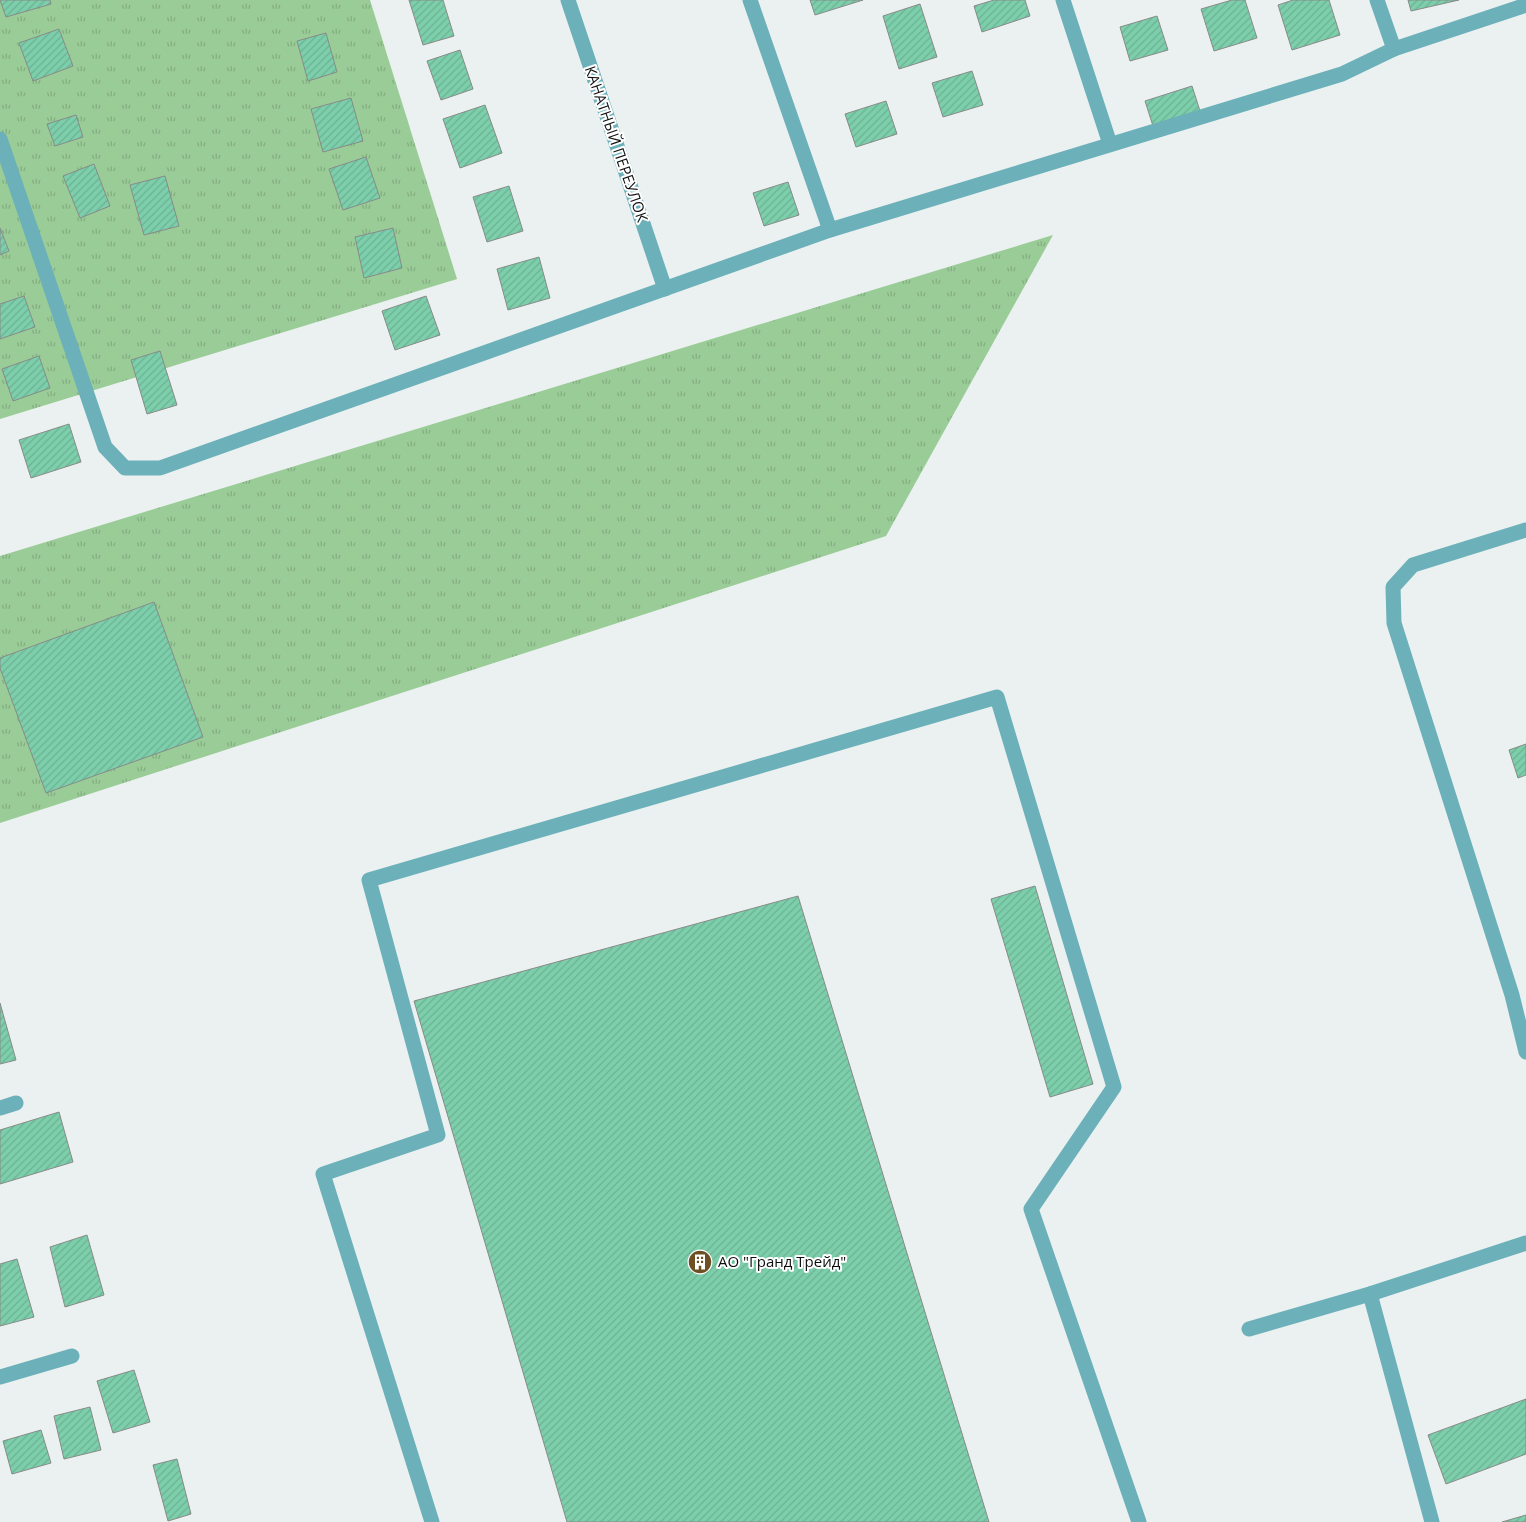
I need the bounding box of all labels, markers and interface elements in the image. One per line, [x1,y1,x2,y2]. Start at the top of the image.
street label: КАНАТНЫЙ ПЕРЕУЛОК [581,63,653,225]
building icon: АО "Гранд Трейд" [687,1249,713,1275]
place label: АО "Гранд Трейд" [718,1251,846,1271]

